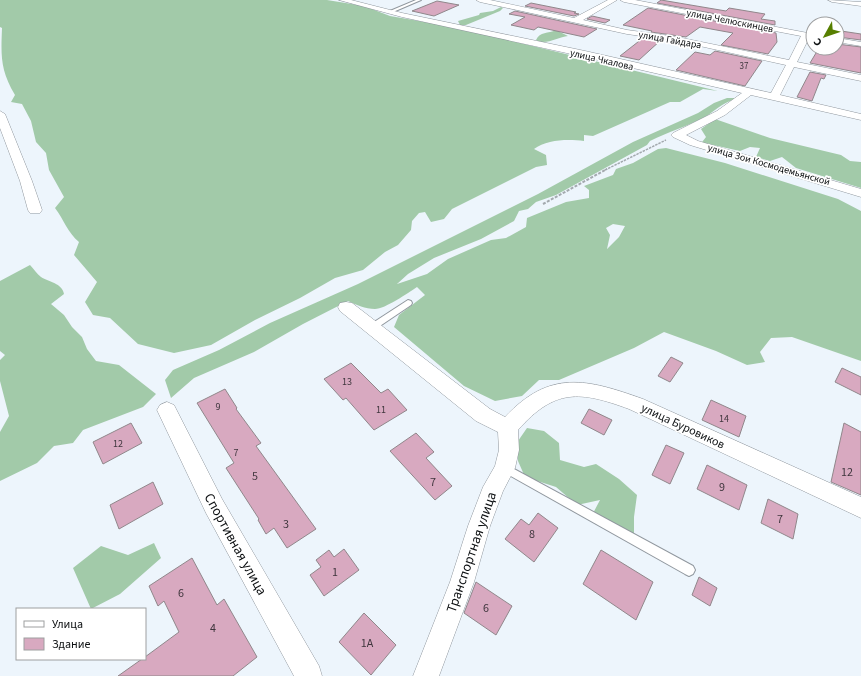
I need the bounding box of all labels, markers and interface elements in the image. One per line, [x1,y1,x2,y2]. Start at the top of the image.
street label: улица Челюскинцев [685,6,774,36]
north arrow [805,16,845,56]
street label: улица Гайдара [637,28,702,52]
text: С [810,34,826,49]
street label: улица Чкалова [569,46,635,74]
house number: 37 [740,60,749,73]
street label: улица Зои Космодемьянской [706,141,832,189]
house number: 13 [342,375,352,389]
house number: 9 [216,400,221,414]
street label: улица Буровиков [638,400,727,453]
house number: 11 [376,403,386,417]
house number: 14 [719,412,729,426]
house number: 12 [113,437,123,451]
house number: 7 [234,446,239,460]
house number: 12 [841,464,853,481]
house number: 5 [252,468,258,485]
house number: 7 [430,474,436,491]
house number: 9 [719,479,725,496]
street label: Транспортная улица [442,489,502,615]
street label: Спортивная улица [199,490,271,599]
house number: 7 [777,511,783,528]
house number: 3 [283,516,289,533]
house number: 8 [529,526,535,543]
house number: 1 [332,564,338,581]
house number: 6 [178,585,184,602]
house number: 6 [483,600,489,617]
legend [16,608,146,660]
text: Улица [52,616,83,633]
house number: 4 [210,620,216,637]
house number: 1А [361,635,374,652]
text: Здание [52,636,91,653]

